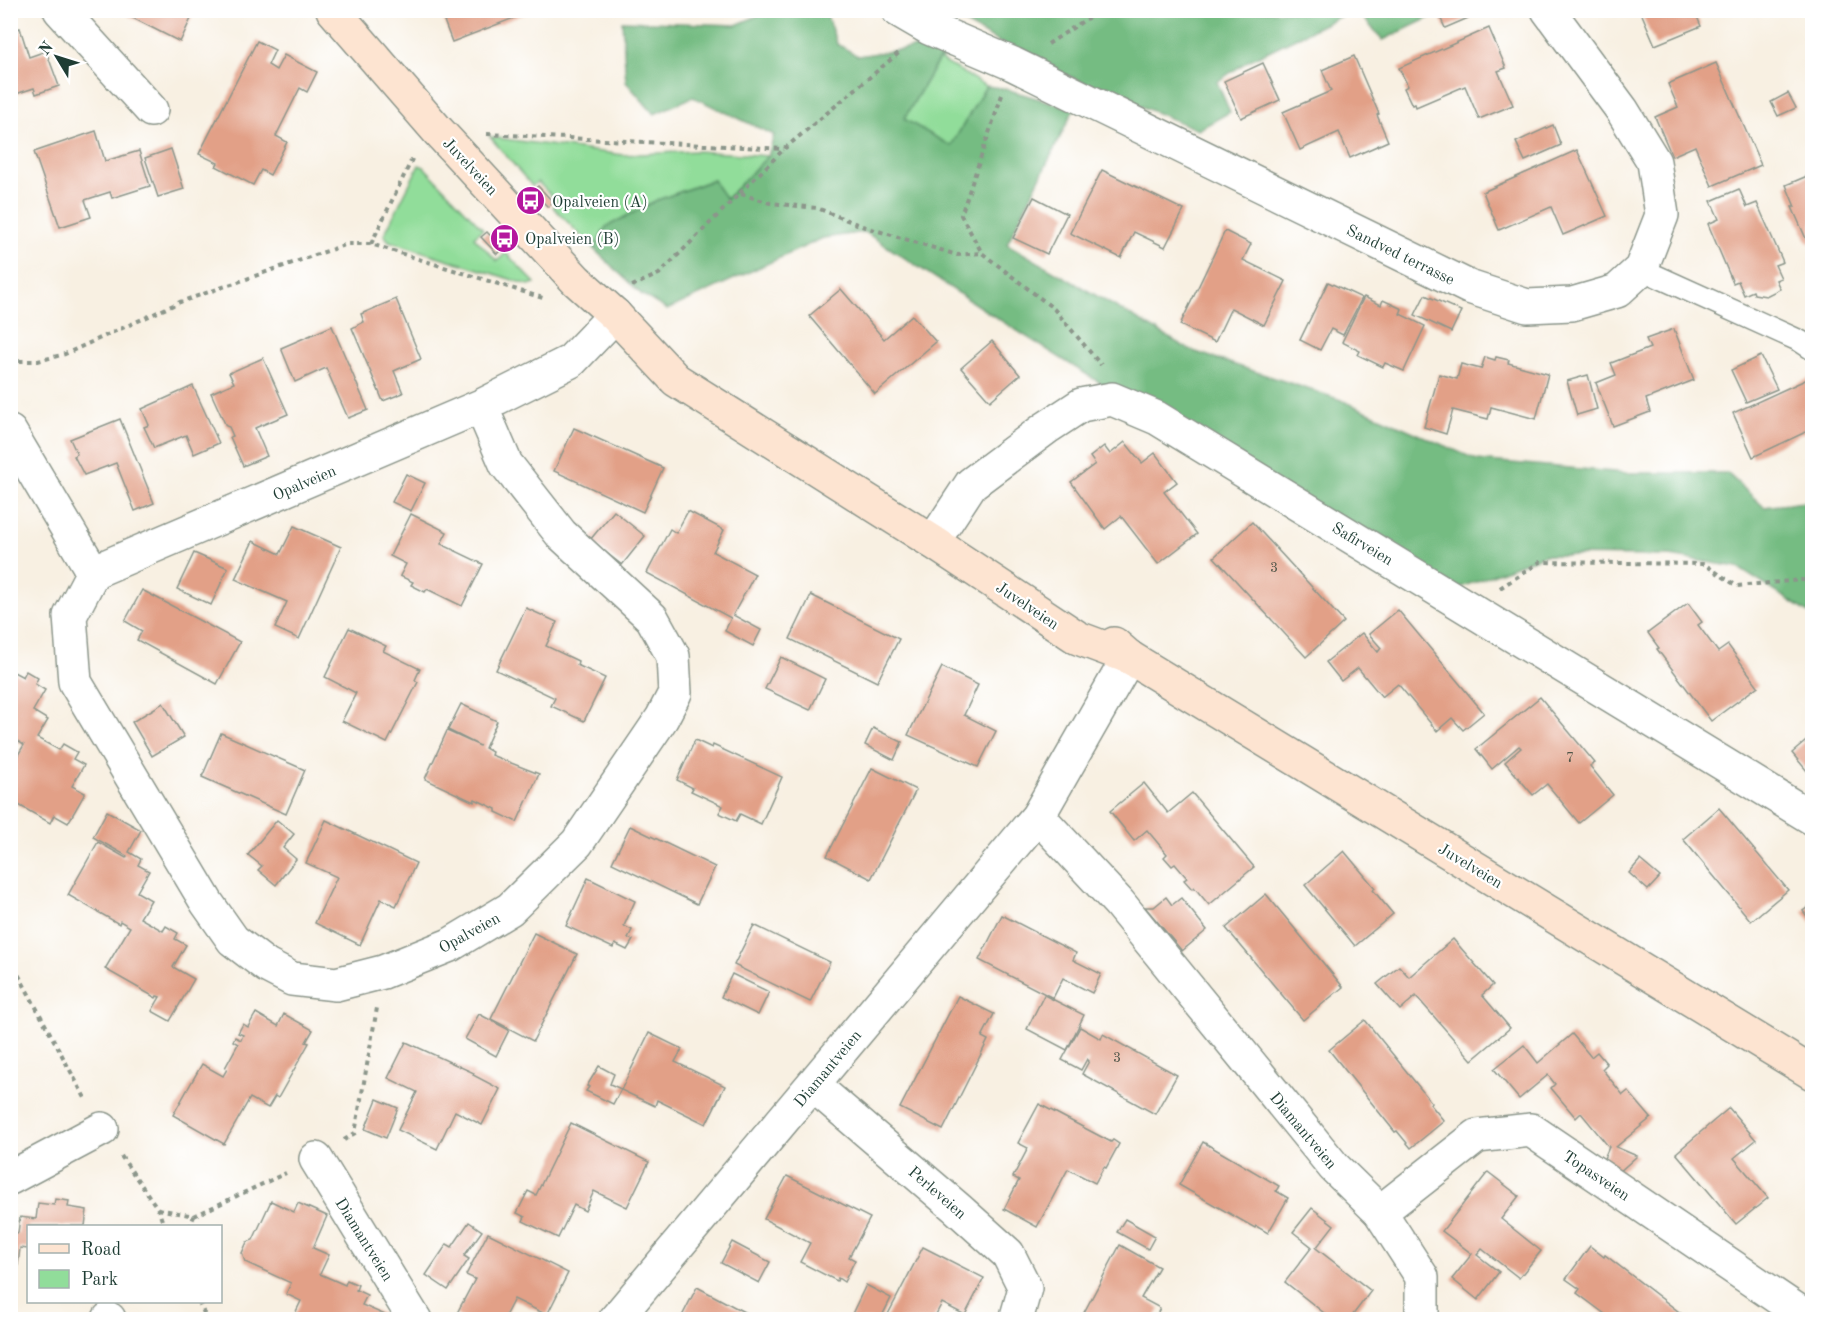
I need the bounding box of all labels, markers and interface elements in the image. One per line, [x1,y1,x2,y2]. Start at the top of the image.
north arrow [27,27,87,87]
text: N [37,39,57,59]
street label: Juvelveien [439,136,500,199]
bus stop icon: Opalveien (A) [515,185,547,217]
place label: Opalveien (A) [552,194,648,211]
bus stop icon: Opalveien (B) [488,222,520,254]
street label: Sandved terrasse [1344,223,1457,289]
place label: Opalveien (B) [525,231,619,248]
street label: Opalveien [271,463,339,504]
street label: Safirveien [1329,520,1396,569]
house number: 3 [1270,561,1278,575]
street label: Juvelveien [993,580,1061,634]
house number: 7 [1566,751,1574,765]
street label: Juvelveien [1435,841,1505,892]
street label: Opalveien [437,910,504,957]
street label: Diamantveien [792,1028,865,1111]
house number: 3 [1113,1051,1121,1065]
street label: Diamantveien [1266,1090,1339,1173]
street label: Topasveien [1560,1149,1632,1205]
street label: Perleveien [905,1164,969,1223]
street label: Diamantveien [331,1196,395,1285]
legend [27,1225,222,1303]
text: Road [81,1241,121,1259]
text: Park [81,1271,118,1289]

